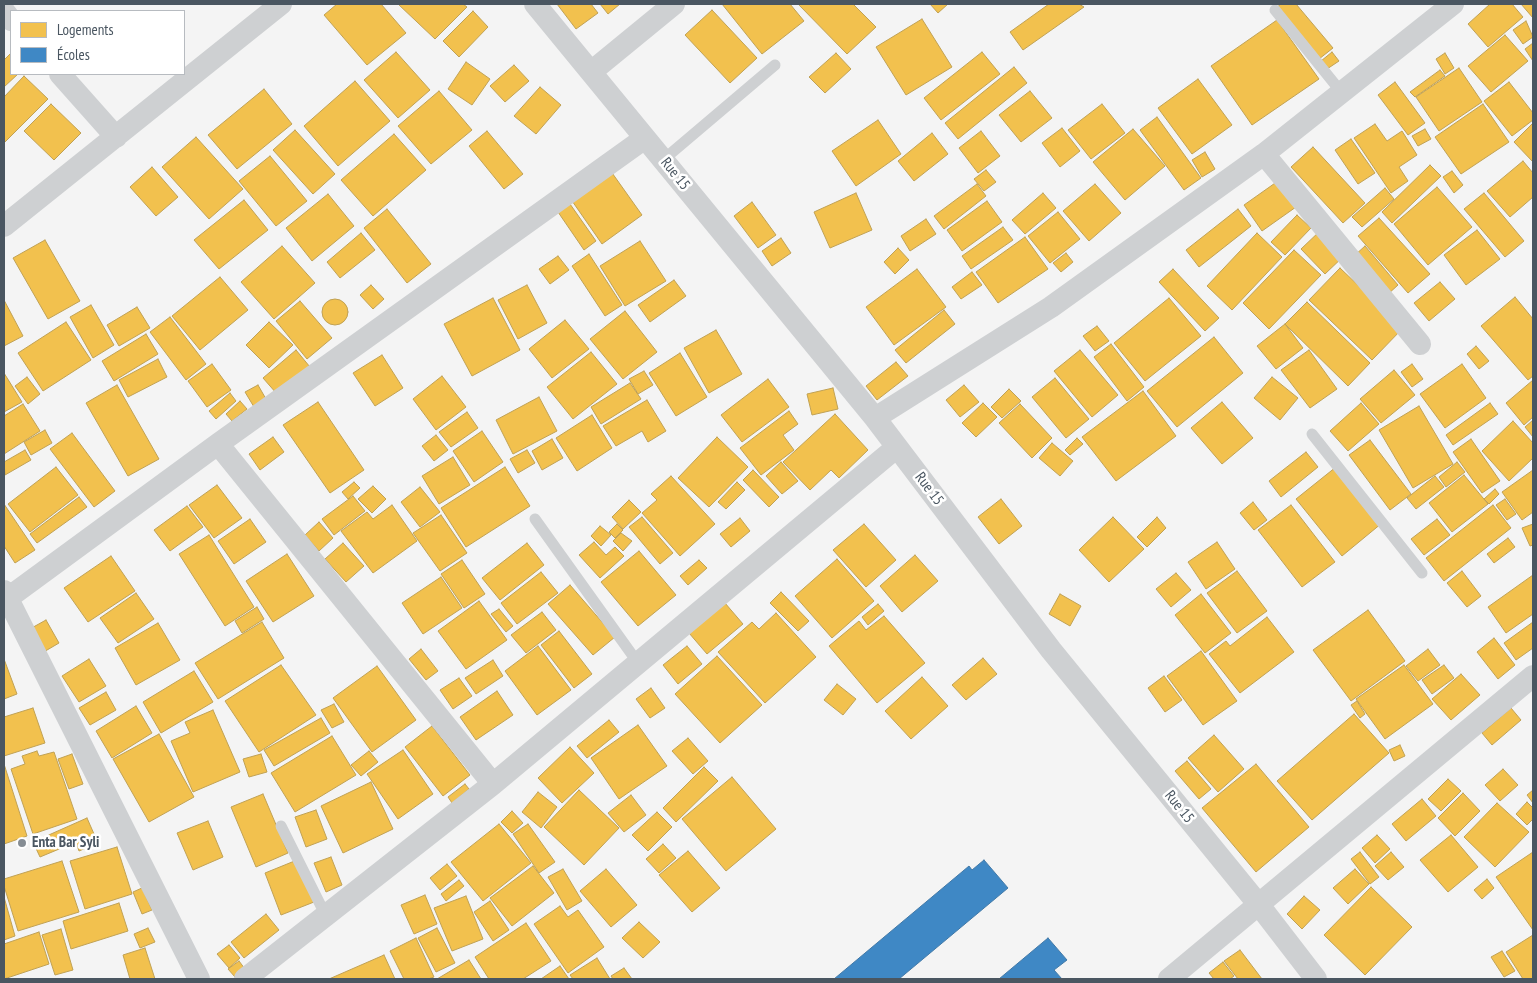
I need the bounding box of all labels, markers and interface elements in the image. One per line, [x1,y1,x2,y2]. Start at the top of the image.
legend [10,10,185,75]
text: Logements [57,20,113,39]
text: Écoles [57,45,90,64]
street label: Rue 15 [656,154,694,194]
street label: Rue 15 [911,469,947,509]
street label: Rue 15 [1160,787,1198,827]
place label: Enta Bar Syli [32,834,99,852]
marker: Enta Bar Syli [16,837,28,849]

